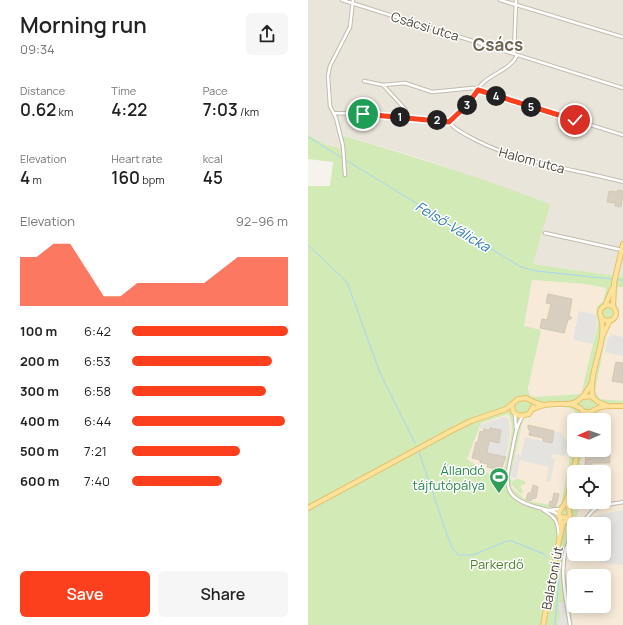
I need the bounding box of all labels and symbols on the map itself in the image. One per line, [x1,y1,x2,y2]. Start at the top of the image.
street label: Csácsi utca [389,7,461,45]
district label: Csács [473,33,523,56]
pin: 4 [486,86,506,106]
pin: 3 [457,95,477,115]
pin [346,97,380,131]
pin: 5 [521,97,541,117]
pin [558,103,592,137]
pin: 1 [390,107,410,127]
pin: 2 [427,110,447,130]
street label: Halom utca [497,143,567,177]
water label: Felső-Válicka [412,196,495,256]
north arrow [567,413,611,457]
place label: Állandó tájfutópálya [413,461,485,494]
sports icon: Állandó tájfutópálya [488,466,510,494]
street label: Balatoni út [537,545,567,611]
park label: Parkerdő [470,555,524,573]

